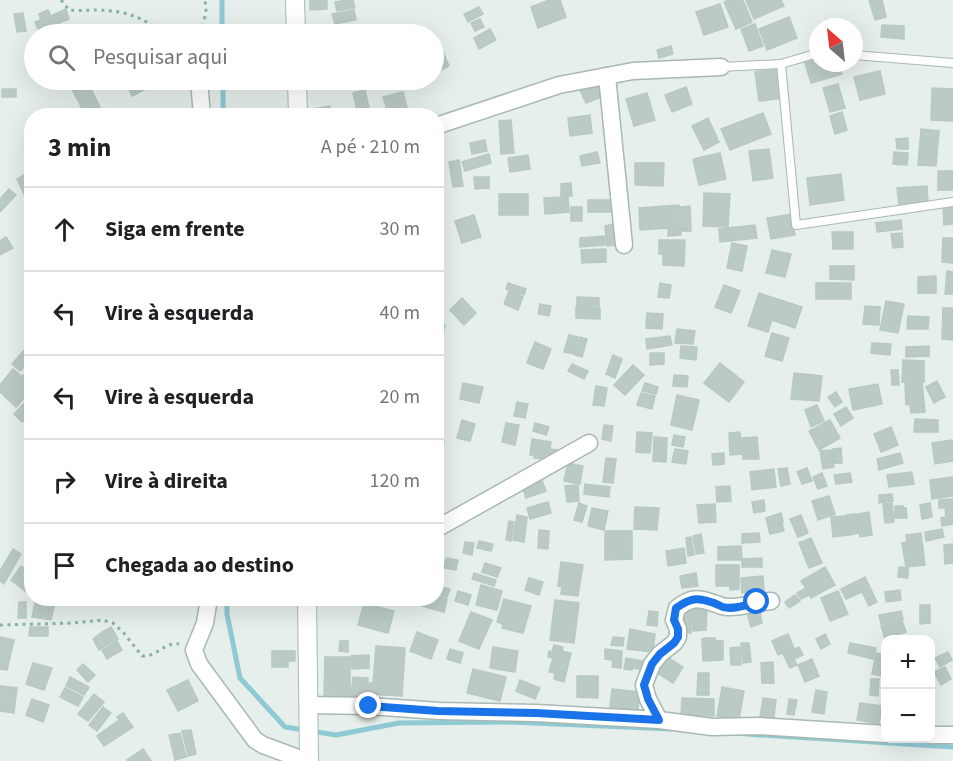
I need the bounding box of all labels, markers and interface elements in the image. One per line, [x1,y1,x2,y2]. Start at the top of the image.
north arrow [809,18,863,72]
search box [24,24,444,90]
icon: search [45,41,78,74]
text: Pesquisar aqui [93,41,228,73]
text: 3 min [48,129,111,166]
text: A pé · 210 m [321,133,420,161]
icon: ahead [48,213,81,246]
text: Siga em frente [105,213,245,245]
text: 30 m [380,215,420,243]
icon: left [48,297,81,330]
text: Vire à esquerda [105,297,254,329]
text: 40 m [380,299,420,327]
icon: left [48,381,81,414]
text: Vire à esquerda [105,381,254,413]
text: 20 m [380,383,420,411]
icon: right [48,465,81,498]
text: Vire à direita [105,465,228,497]
text: 120 m [370,467,420,495]
icon: arrive [48,549,81,582]
text: Chegada ao destino [105,549,294,581]
route start [743,588,769,614]
map controls [881,635,935,743]
button: + [881,635,935,689]
button: − [881,689,935,743]
route end [355,692,381,718]

